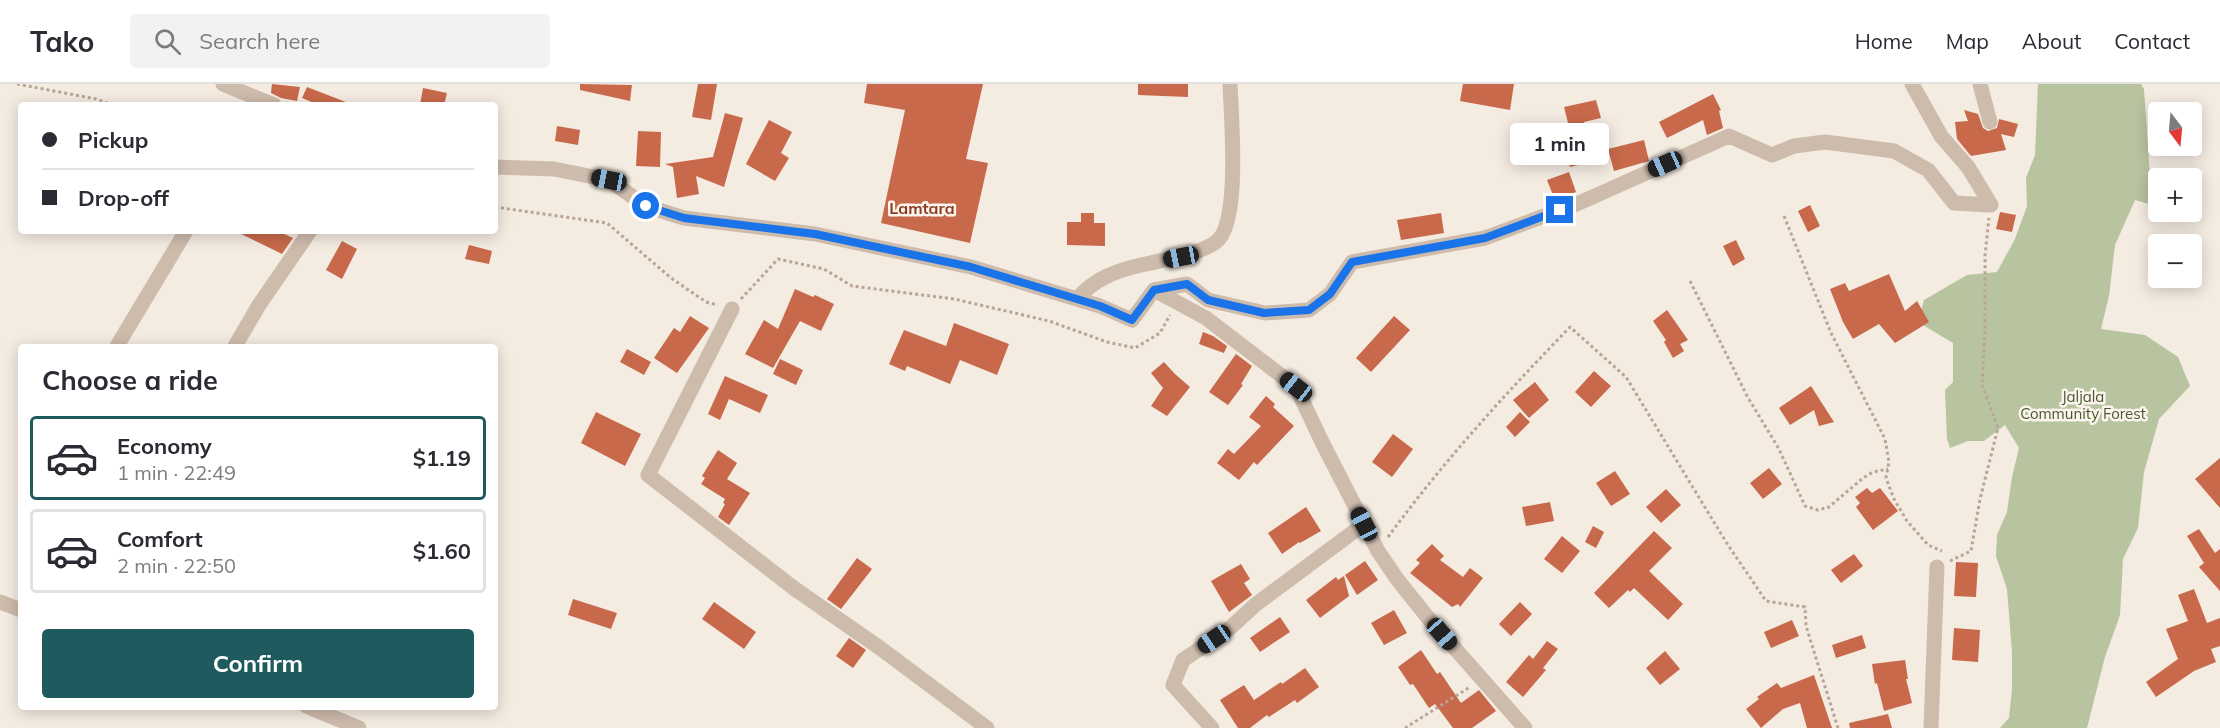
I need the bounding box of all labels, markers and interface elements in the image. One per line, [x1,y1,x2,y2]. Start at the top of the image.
search box [130,14,550,68]
text: Tako [30,24,94,59]
icon: search [151,25,184,58]
text: Search here [199,27,320,55]
text: Home [1855,28,1913,54]
text: Map [1946,28,1989,54]
text: About [2022,28,2081,54]
text: Contact [2114,28,2190,54]
north arrow [2148,102,2202,156]
map controls [2148,102,2202,288]
callout: 1 min [1510,123,1610,165]
text: Pickup [78,126,148,154]
text: 1 min [1533,131,1586,156]
car [1645,148,1685,180]
car [590,168,628,192]
button: + [2148,168,2202,222]
text: Drop-off [78,184,169,212]
route start [632,192,659,219]
route end [1546,196,1573,223]
district label: Lamtara [889,198,955,218]
button: − [2148,234,2202,288]
car [1162,245,1200,269]
text: Choose a ride [42,363,218,397]
car [1276,369,1316,405]
park label: Jaljala Community Forest [2020,387,2146,423]
icon: car [45,431,99,485]
text: Economy [117,432,212,460]
text: $1.19 [413,444,471,472]
text: 1 min · 22:49 [117,460,236,485]
car [1348,504,1380,544]
icon: car [45,524,99,578]
text: Comfort [117,525,203,553]
text: $1.60 [413,537,471,565]
text: 2 min · 22:50 [117,553,236,578]
car [1423,615,1461,653]
car [1194,621,1234,657]
button: Confirm [42,629,474,698]

